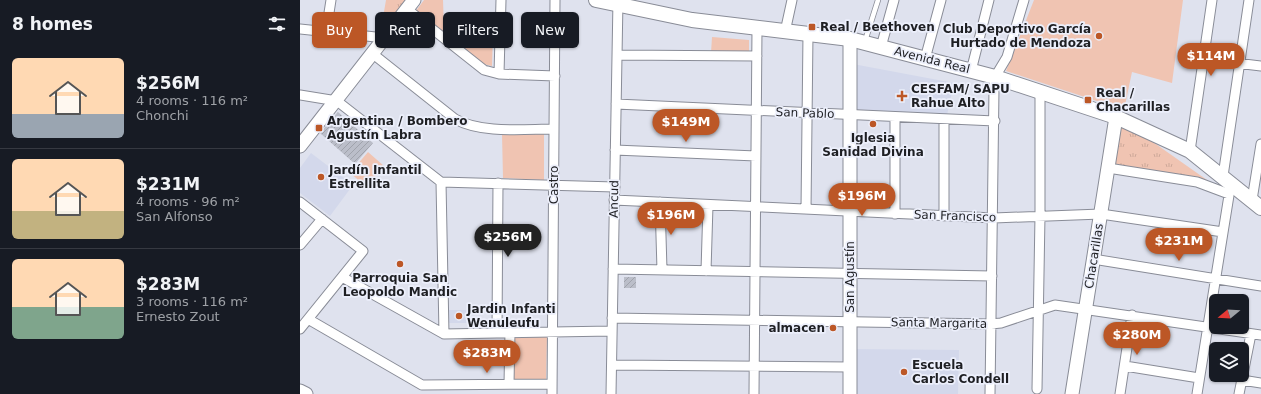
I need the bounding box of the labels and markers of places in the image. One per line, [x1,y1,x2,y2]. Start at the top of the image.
place label: Real / Beethoven [820,20,935,34]
marker: Real / Beethoven [807,22,817,32]
place label: Club Deportivo García Hurtado de Mendoza [943,22,1091,50]
marker: Club Deportivo García Hurtado de Mendoza [1094,31,1104,41]
pin: $114M [1183,43,1239,77]
place label: CESFAM/ SAPU Rahue Alto [911,82,1010,110]
place label: Real / Chacarillas [1096,86,1170,114]
marker: CESFAM/ SAPU Rahue Alto [896,90,908,102]
marker: Real / Chacarillas [1083,95,1093,105]
pin: $149M [658,109,714,143]
place label: Argentina / Bombero Agustín Labra [327,114,468,142]
marker: Iglesia Sanidad Divina [868,119,878,129]
marker: Argentina / Bombero Agustín Labra [314,123,324,133]
place label: Iglesia Sanidad Divina [822,131,924,159]
place label: Jardín Infantil Estrellita [328,163,422,191]
marker: Jardín Infantil Estrellita [316,172,326,182]
pin: $196M [834,183,890,217]
pin: $196M [643,202,699,236]
pin: $256M [480,224,536,258]
pin: $231M [1151,228,1207,262]
marker: Parroquia San Leopoldo Mandic [395,259,405,269]
place label: Parroquia San Leopoldo Mandic [343,271,457,299]
place label: Jardin Infanti Wenuleufu [466,302,556,330]
marker: Jardin Infanti Wenuleufu [454,311,464,321]
place label: almacen [768,321,825,335]
pin: $280M [1109,322,1165,356]
marker: almacen [828,323,838,333]
pin: $283M [459,340,515,374]
place label: Escuela Carlos Condell [912,358,1009,386]
marker: Escuela Carlos Condell [899,367,909,377]

